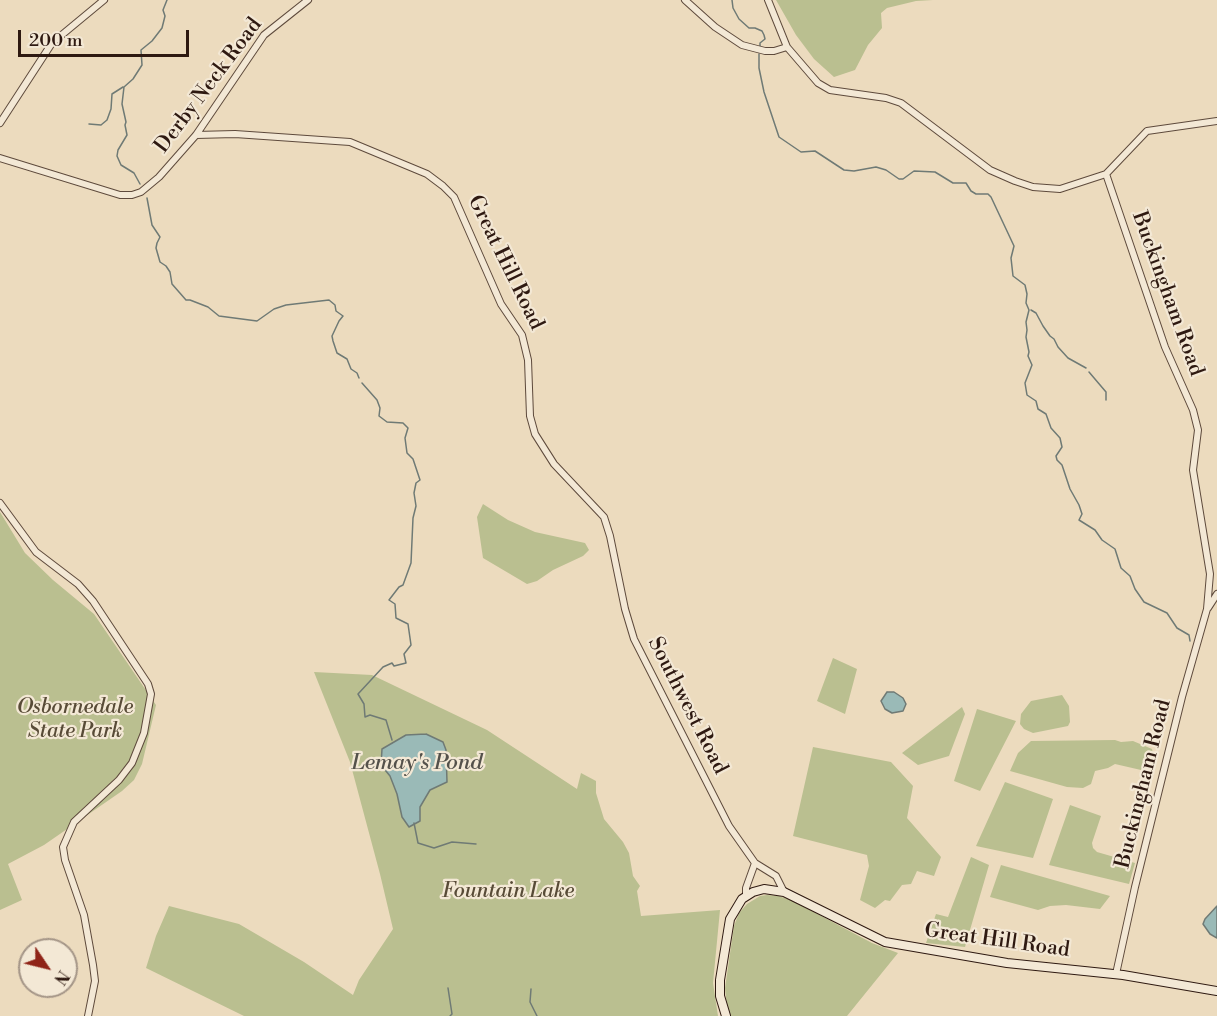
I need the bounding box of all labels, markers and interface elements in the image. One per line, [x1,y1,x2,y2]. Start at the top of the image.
street label: Derby Neck Road [150,13,268,159]
scale bar [21,18,192,56]
text: 200 m [29,29,83,52]
street label: Great Hill Road [462,192,548,334]
street label: Buckingham Road [1126,208,1208,380]
street label: Southwest Road [642,633,732,779]
park label: Osbornedale State Park [17,695,133,745]
street label: Buckingham Road [1111,697,1177,871]
water label: Lemay's Pond [351,751,483,777]
park label: Fountain Lake [442,879,574,905]
street label: Great Hill Road [923,918,1071,964]
north arrow [18,938,78,998]
text: N [49,966,73,988]

